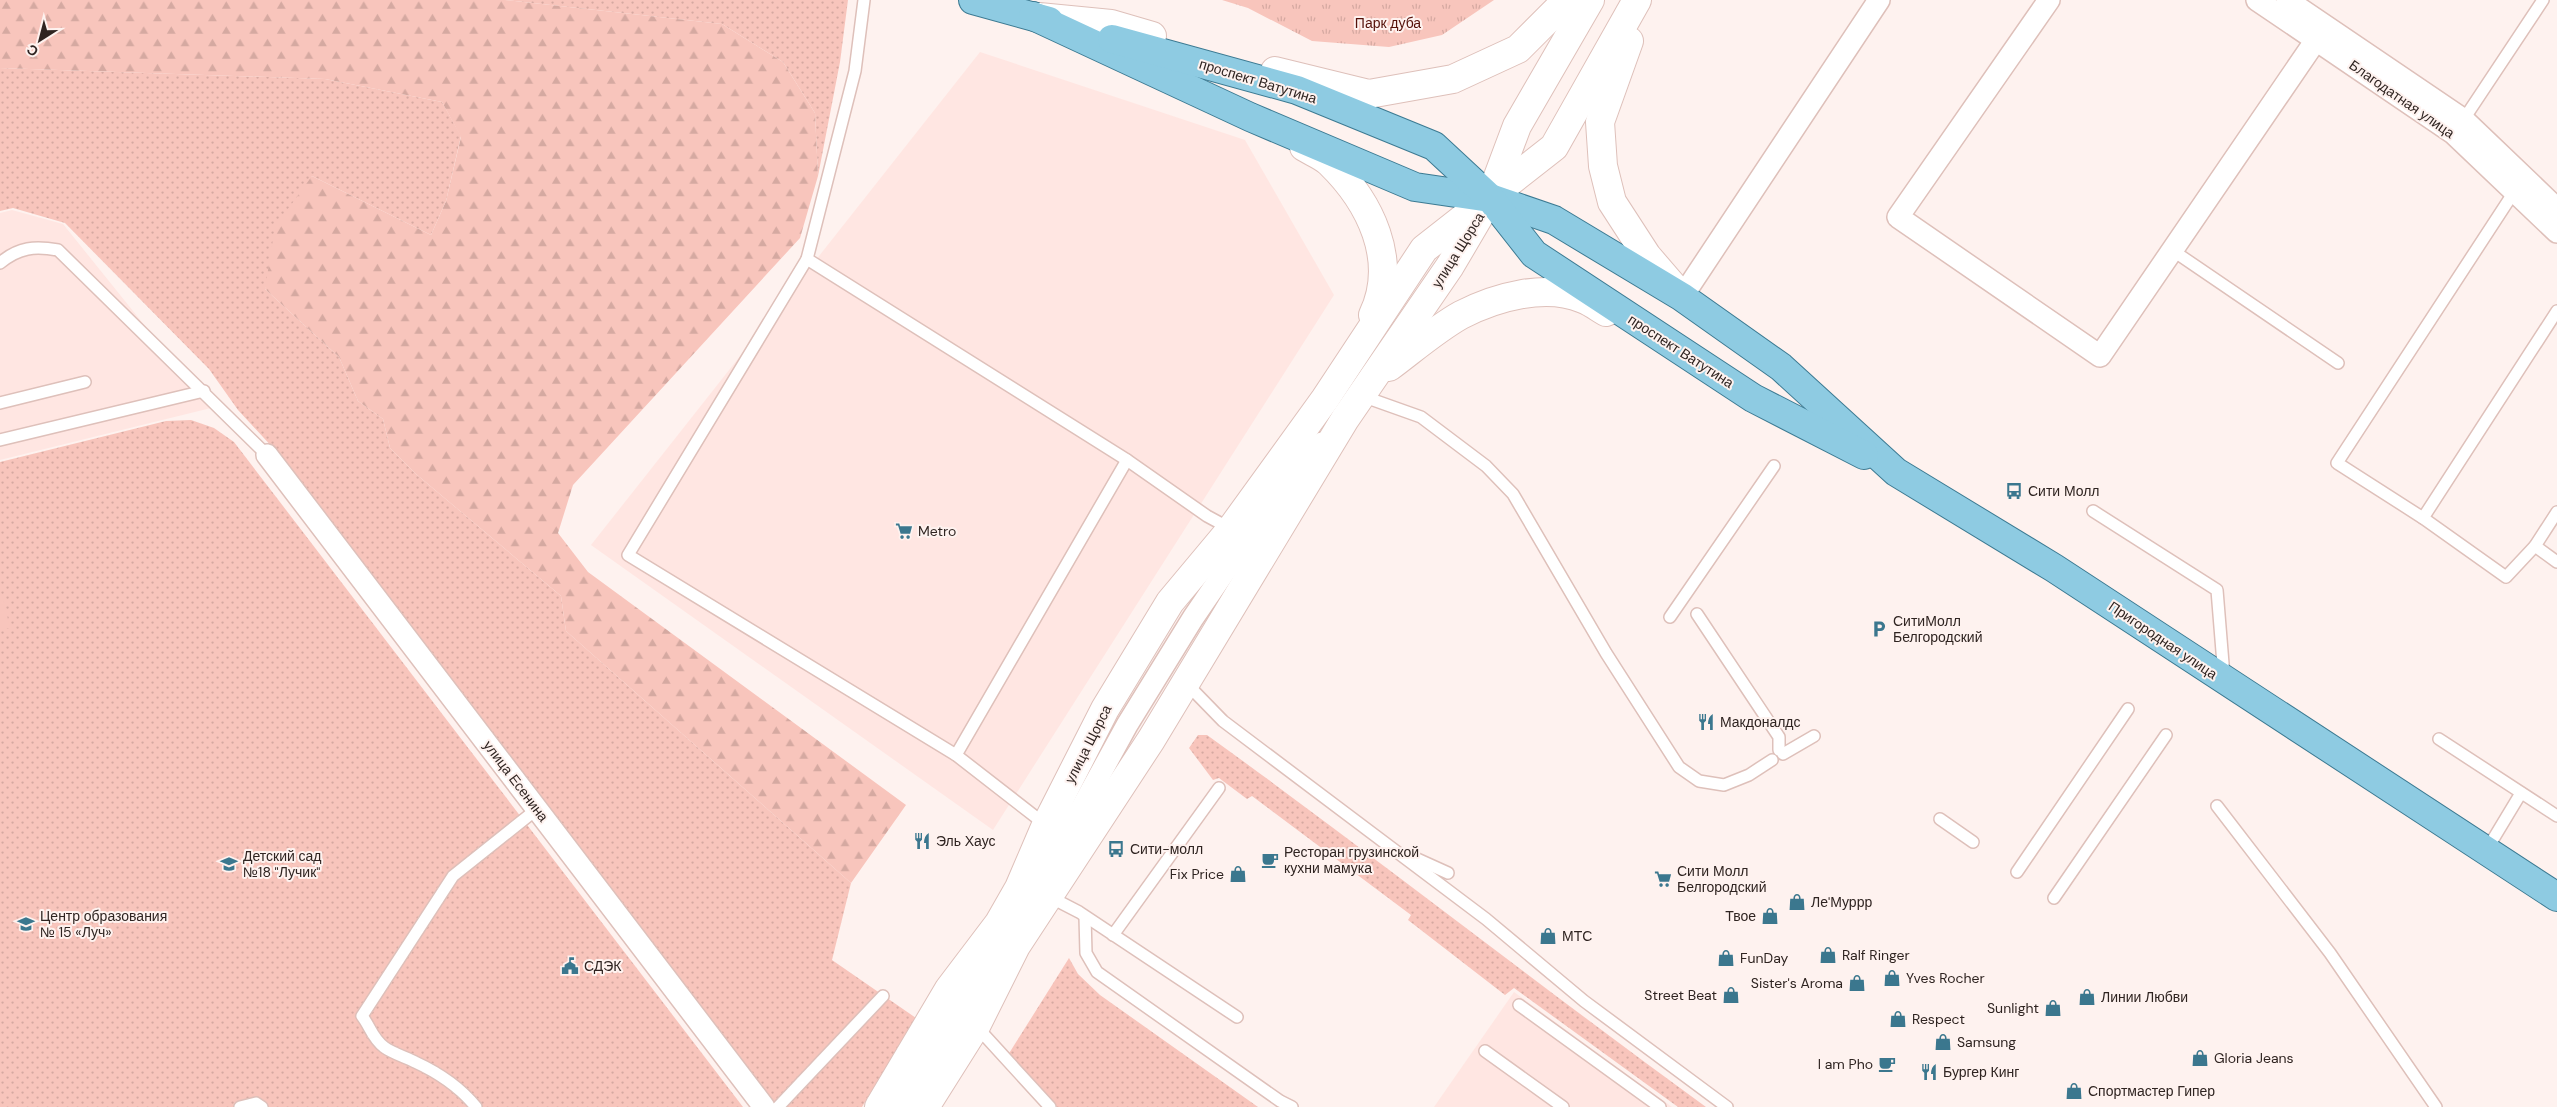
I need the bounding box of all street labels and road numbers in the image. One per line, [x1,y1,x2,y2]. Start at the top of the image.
street label: проспект Ватутина [1197,55,1319,108]
street label: Благодатная улица [2346,56,2458,142]
street label: улица Щорса [1428,209,1488,291]
street label: проспект Ватутина [1625,310,1737,392]
street label: Пригородная улица [2105,597,2221,683]
street label: улица Щорса [1061,702,1116,786]
street label: улица Есенина [480,737,553,825]

